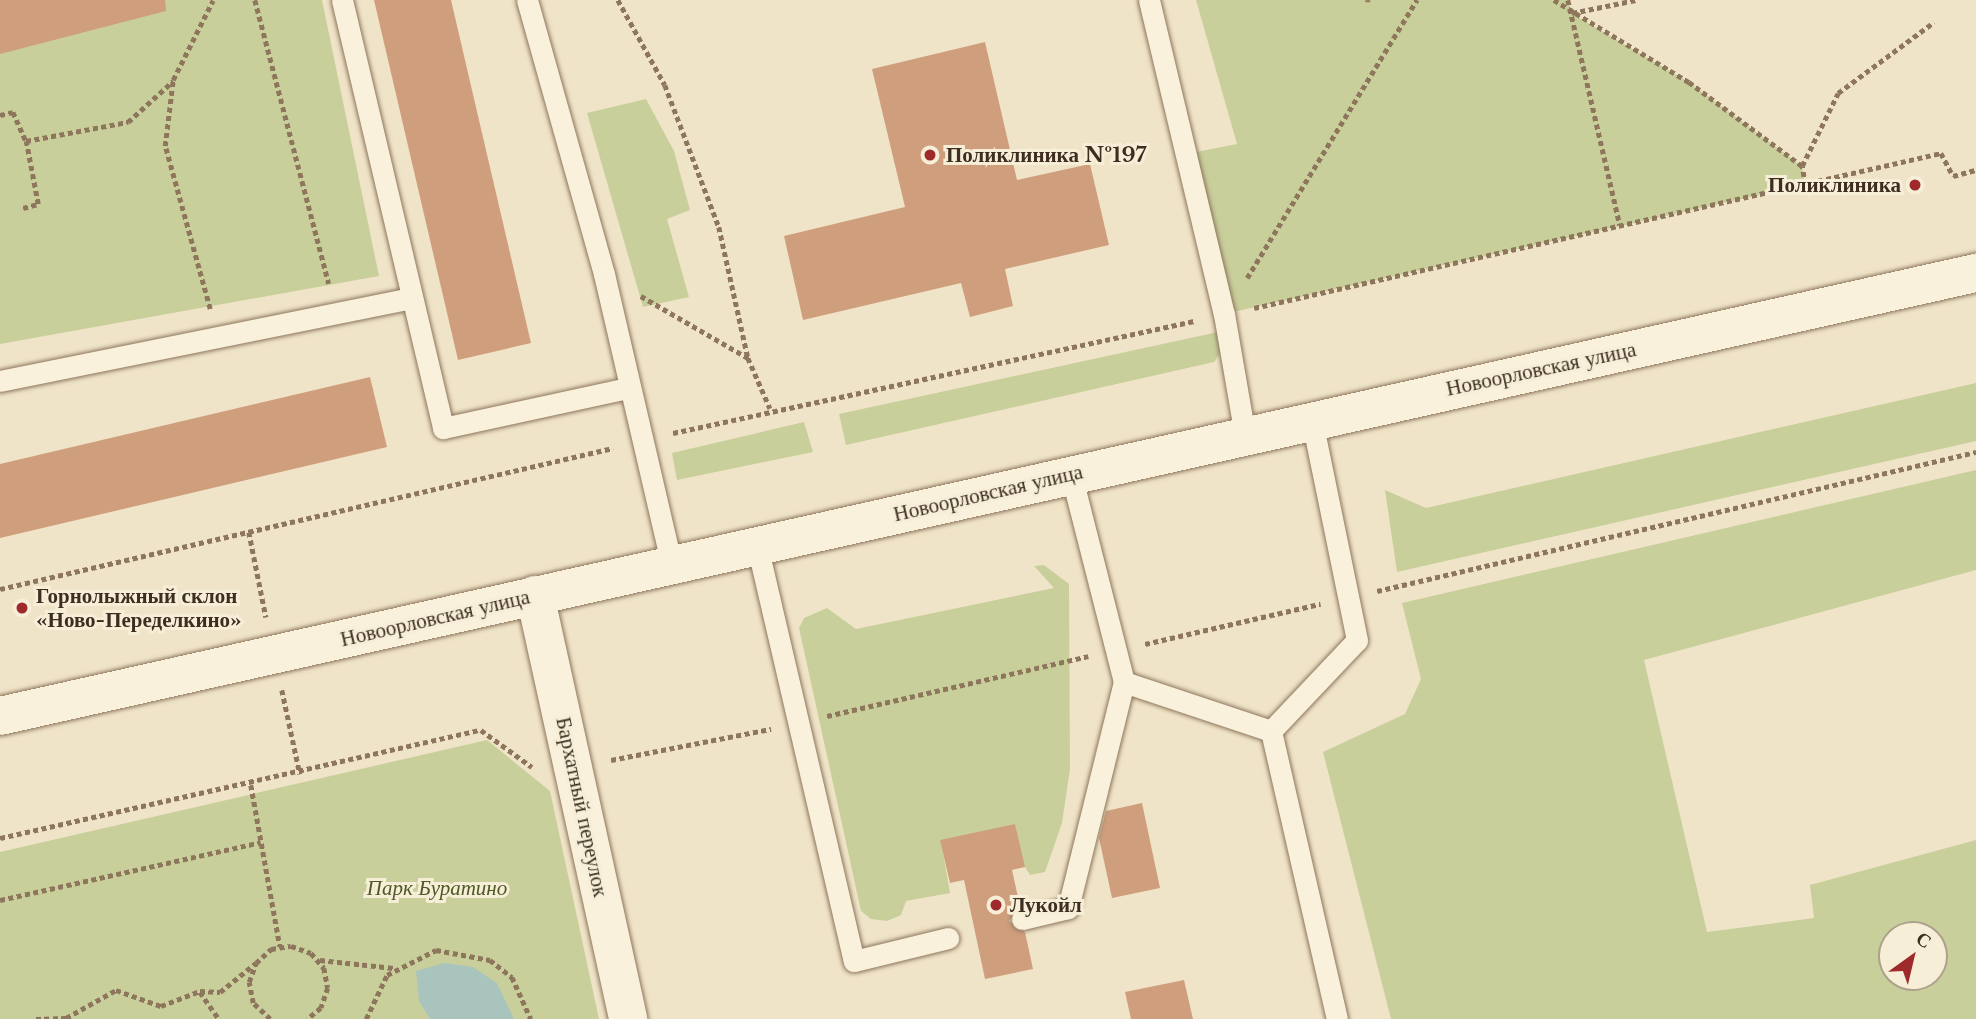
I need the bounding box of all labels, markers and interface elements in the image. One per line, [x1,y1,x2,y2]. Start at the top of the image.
place label: Поликлиника №197 [946,142,1146,168]
marker: Поликлиника №197 [920,145,940,165]
place label: Поликлиника [1768,172,1901,198]
marker: Поликлиника [1907,177,1923,193]
street label: Новоорловская улица [1444,337,1638,401]
street label: Новоорловская улица [891,459,1085,527]
place label: Горнолыжный склон «Ново-Переделкино» [36,583,242,633]
street label: Новоорловская улица [338,584,532,652]
marker: Горнолыжный склон «Ново-Переделкино» [14,600,30,616]
street label: Бархатный переулок [551,715,613,899]
park label: Парк Буратино [367,875,507,901]
place label: Лукойл [1010,892,1082,918]
marker: Лукойл [988,897,1004,913]
north arrow [1878,921,1948,991]
text: С [1912,926,1936,953]

